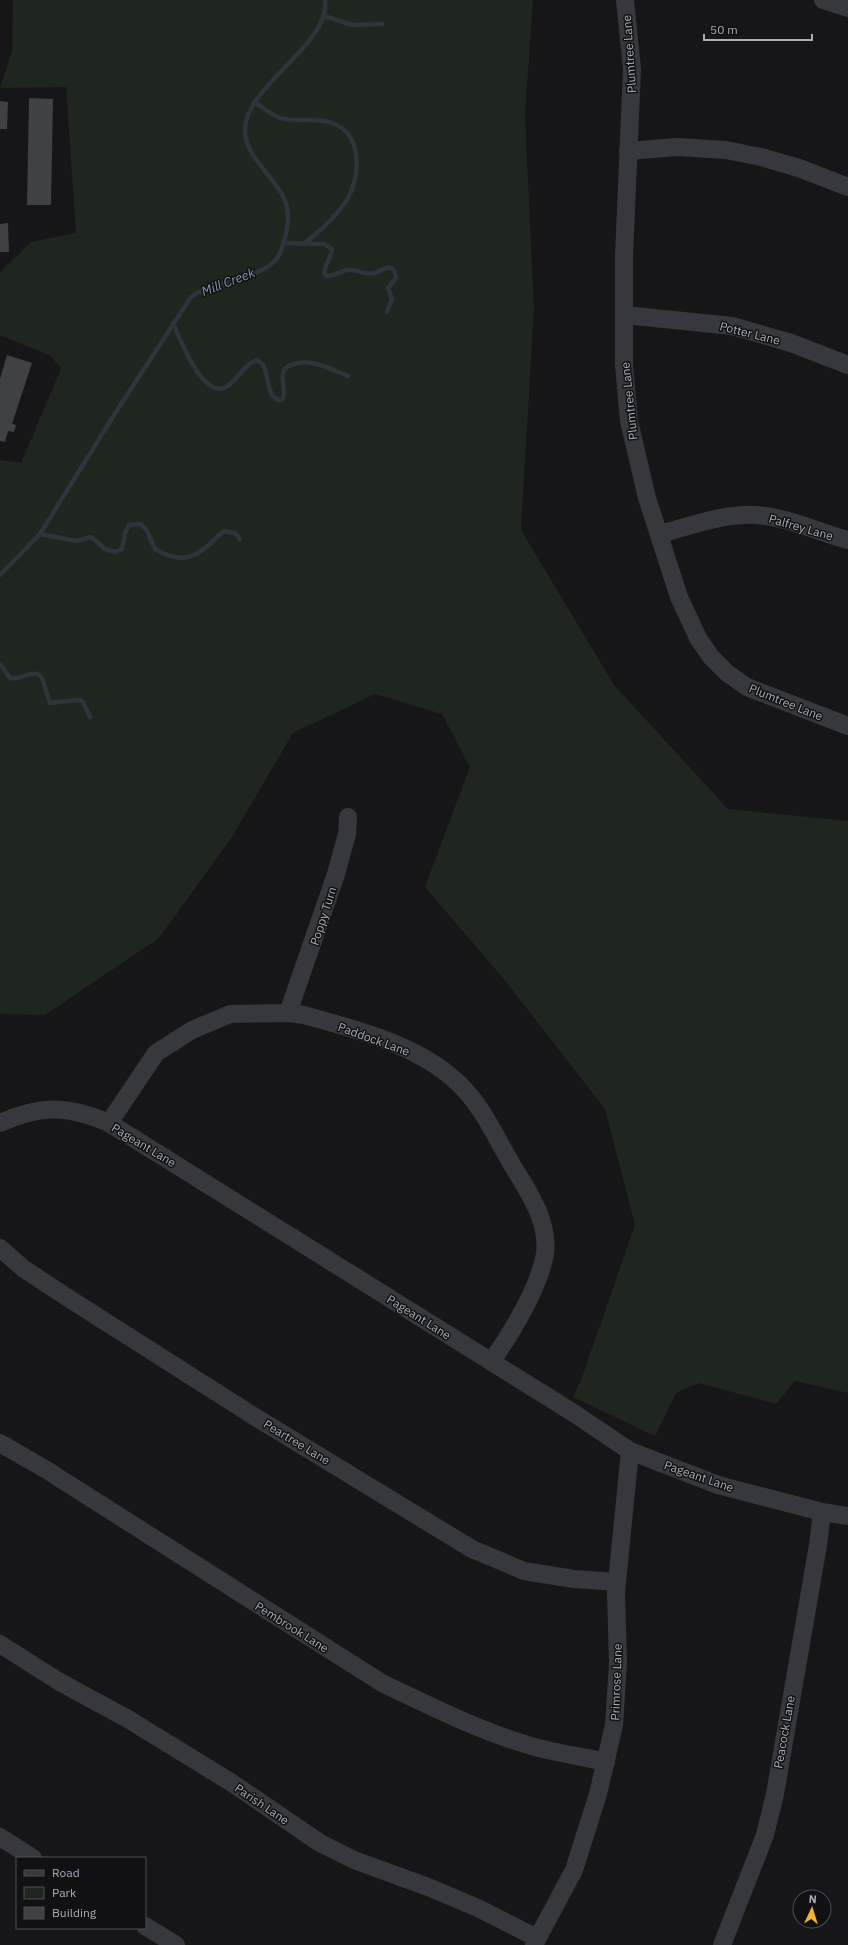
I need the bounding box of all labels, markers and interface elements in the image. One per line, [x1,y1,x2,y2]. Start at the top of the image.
street label: Plumtree Lane [619,14,639,94]
scale bar [704,16,812,42]
text: 50 m [710,22,738,37]
water label: Mill Creek [199,264,257,300]
street label: Potter Lane [718,318,782,348]
street label: Plumtree Lane [617,361,641,441]
street label: Palfrey Lane [767,511,835,543]
street label: Plumtree Lane [747,680,825,724]
street label: Poppy Turn [306,885,340,947]
street label: Paddock Lane [336,1019,412,1059]
street label: Pageant Lane [109,1120,179,1170]
street label: Pageant Lane [384,1291,454,1343]
street label: Peartree Lane [261,1416,333,1468]
street label: Pageant Lane [662,1457,736,1495]
street label: Pembrook Lane [252,1598,332,1656]
street label: Primrose Lane [607,1643,625,1721]
street label: Peacock Lane [770,1694,798,1770]
street label: Parish Lane [232,1780,292,1828]
legend [16,1857,146,1929]
text: Road [52,1865,80,1880]
text: Park [52,1885,77,1900]
north arrow [792,1889,832,1929]
text: N [808,1892,817,1906]
text: Building [52,1905,97,1920]

